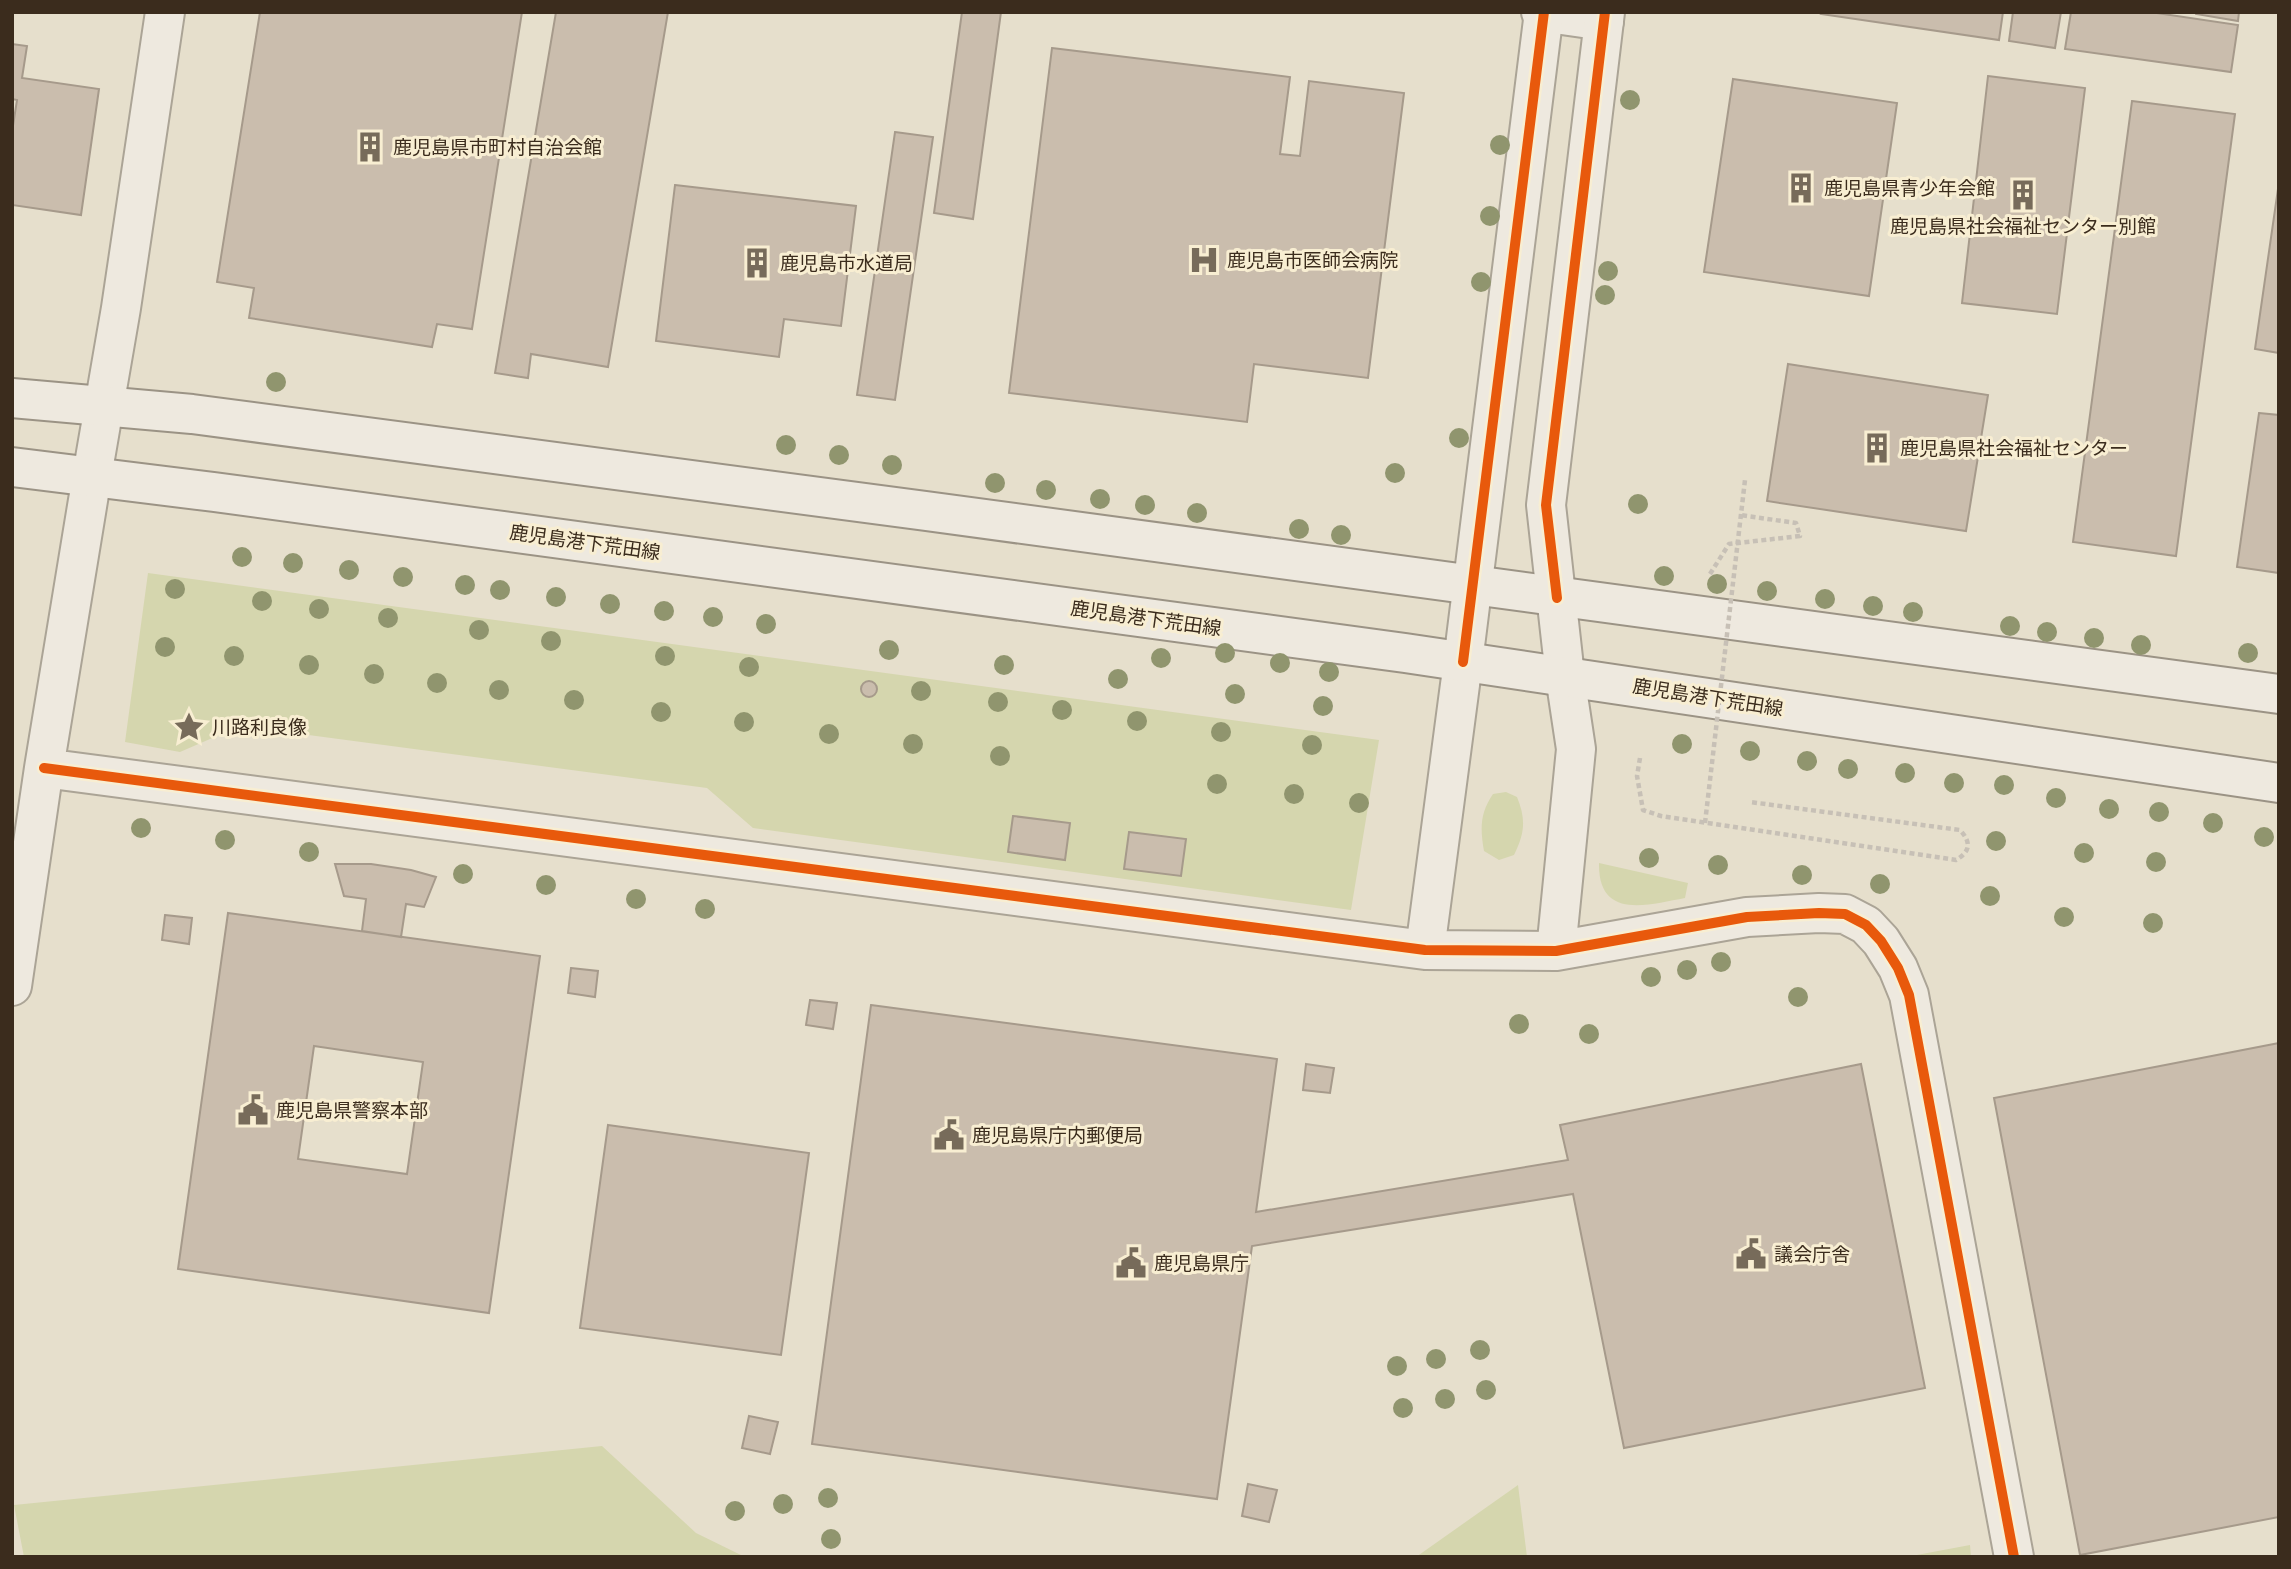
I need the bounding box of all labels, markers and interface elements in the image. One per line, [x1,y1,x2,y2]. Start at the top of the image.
building icon: 鹿児島県市町村自治会館 [353,130,387,164]
place label: 鹿児島県市町村自治会館 [393,135,602,159]
building icon: 鹿児島県青少年会館 [1784,171,1818,205]
place label: 鹿児島県青少年会館 [1824,176,1995,200]
building icon: 鹿児島県社会福祉センター別館 [2006,178,2040,212]
place label: 鹿児島県社会福祉センター別館 [1890,214,2156,238]
hospital icon: 鹿児島市医師会病院 [1187,243,1221,277]
building icon: 鹿児島市水道局 [740,246,774,280]
place label: 鹿児島市医師会病院 [1227,248,1398,272]
place label: 鹿児島市水道局 [780,251,913,275]
building icon: 鹿児島県社会福祉センター [1860,431,1894,465]
place label: 鹿児島県社会福祉センター [1900,436,2128,460]
street label: 鹿児島港下荒田線 [508,520,662,564]
street label: 鹿児島港下荒田線 [1069,596,1223,640]
street label: 鹿児島港下荒田線 [1631,673,1785,721]
place icon: 川路利良像 [172,710,206,744]
place label: 川路利良像 [212,715,307,739]
public building icon: 鹿児島県警察本部 [236,1093,270,1127]
place label: 鹿児島県警察本部 [276,1098,428,1122]
public building icon: 鹿児島県庁内郵便局 [932,1118,966,1152]
place label: 鹿児島県庁内郵便局 [972,1123,1143,1147]
public building icon: 議会庁舎 [1734,1237,1768,1271]
place label: 議会庁舎 [1774,1242,1850,1266]
public building icon: 鹿児島県庁 [1114,1246,1148,1280]
place label: 鹿児島県庁 [1154,1251,1249,1275]

